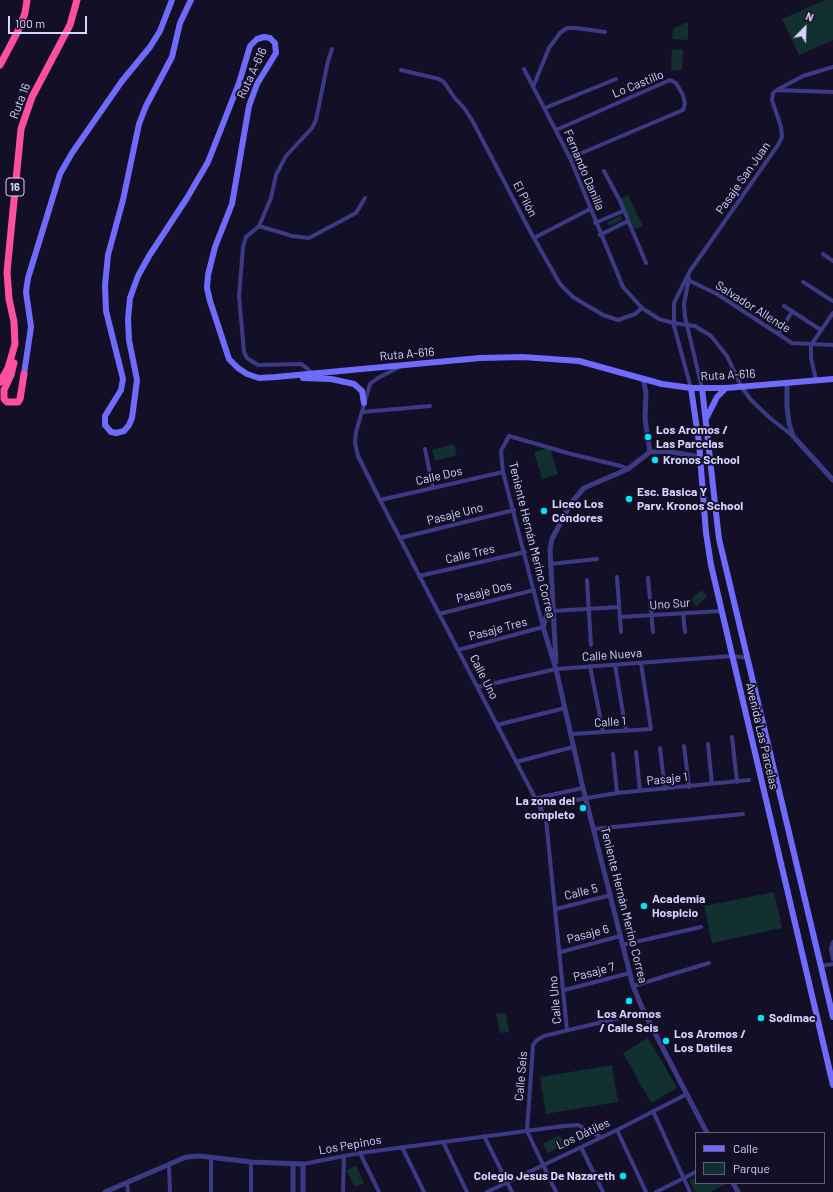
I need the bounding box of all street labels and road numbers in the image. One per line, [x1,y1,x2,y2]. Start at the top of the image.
street label: Ruta A-616 [234,45,270,101]
street label: Lo Castillo [610,67,666,101]
street label: Ruta 16 [7,81,33,121]
street label: Fernando Danilla [561,127,607,213]
street label: Pasaje San Juan [713,139,773,217]
road number: 16 [6,178,24,196]
street label: El Pilón [510,179,540,219]
street label: Salvador Allende [713,278,793,336]
street label: Ruta A-616 [379,344,435,364]
street label: Ruta A-616 [700,366,756,384]
street label: Teniente Hernán Merino Correa [506,460,558,620]
street label: Calle Dos [414,464,464,488]
street label: Pasaje Uno [425,500,485,528]
street label: Calle Tres [444,541,496,567]
street label: Pasaje Dos [455,578,513,606]
street label: Uno Sur [649,595,691,613]
street label: Pasaje Tres [467,614,529,644]
street label: Calle Nueva [582,646,642,664]
street label: Calle Uno [467,652,501,702]
street label: Avenida Las Parcelas [743,681,781,791]
street label: Calle 1 [594,714,626,730]
street label: Pasaje 1 [646,770,688,788]
street label: Teniente Hernán Merino Correa [598,825,650,985]
street label: Calle 5 [563,881,599,903]
street label: Pasaje 6 [565,921,611,947]
street label: Pasaje 7 [572,960,616,984]
street label: Calle Uno [546,975,564,1025]
street label: Calle Seis [512,1051,530,1101]
street label: Los Dátiles [554,1115,612,1153]
street label: Los Pepinos [318,1132,382,1158]

